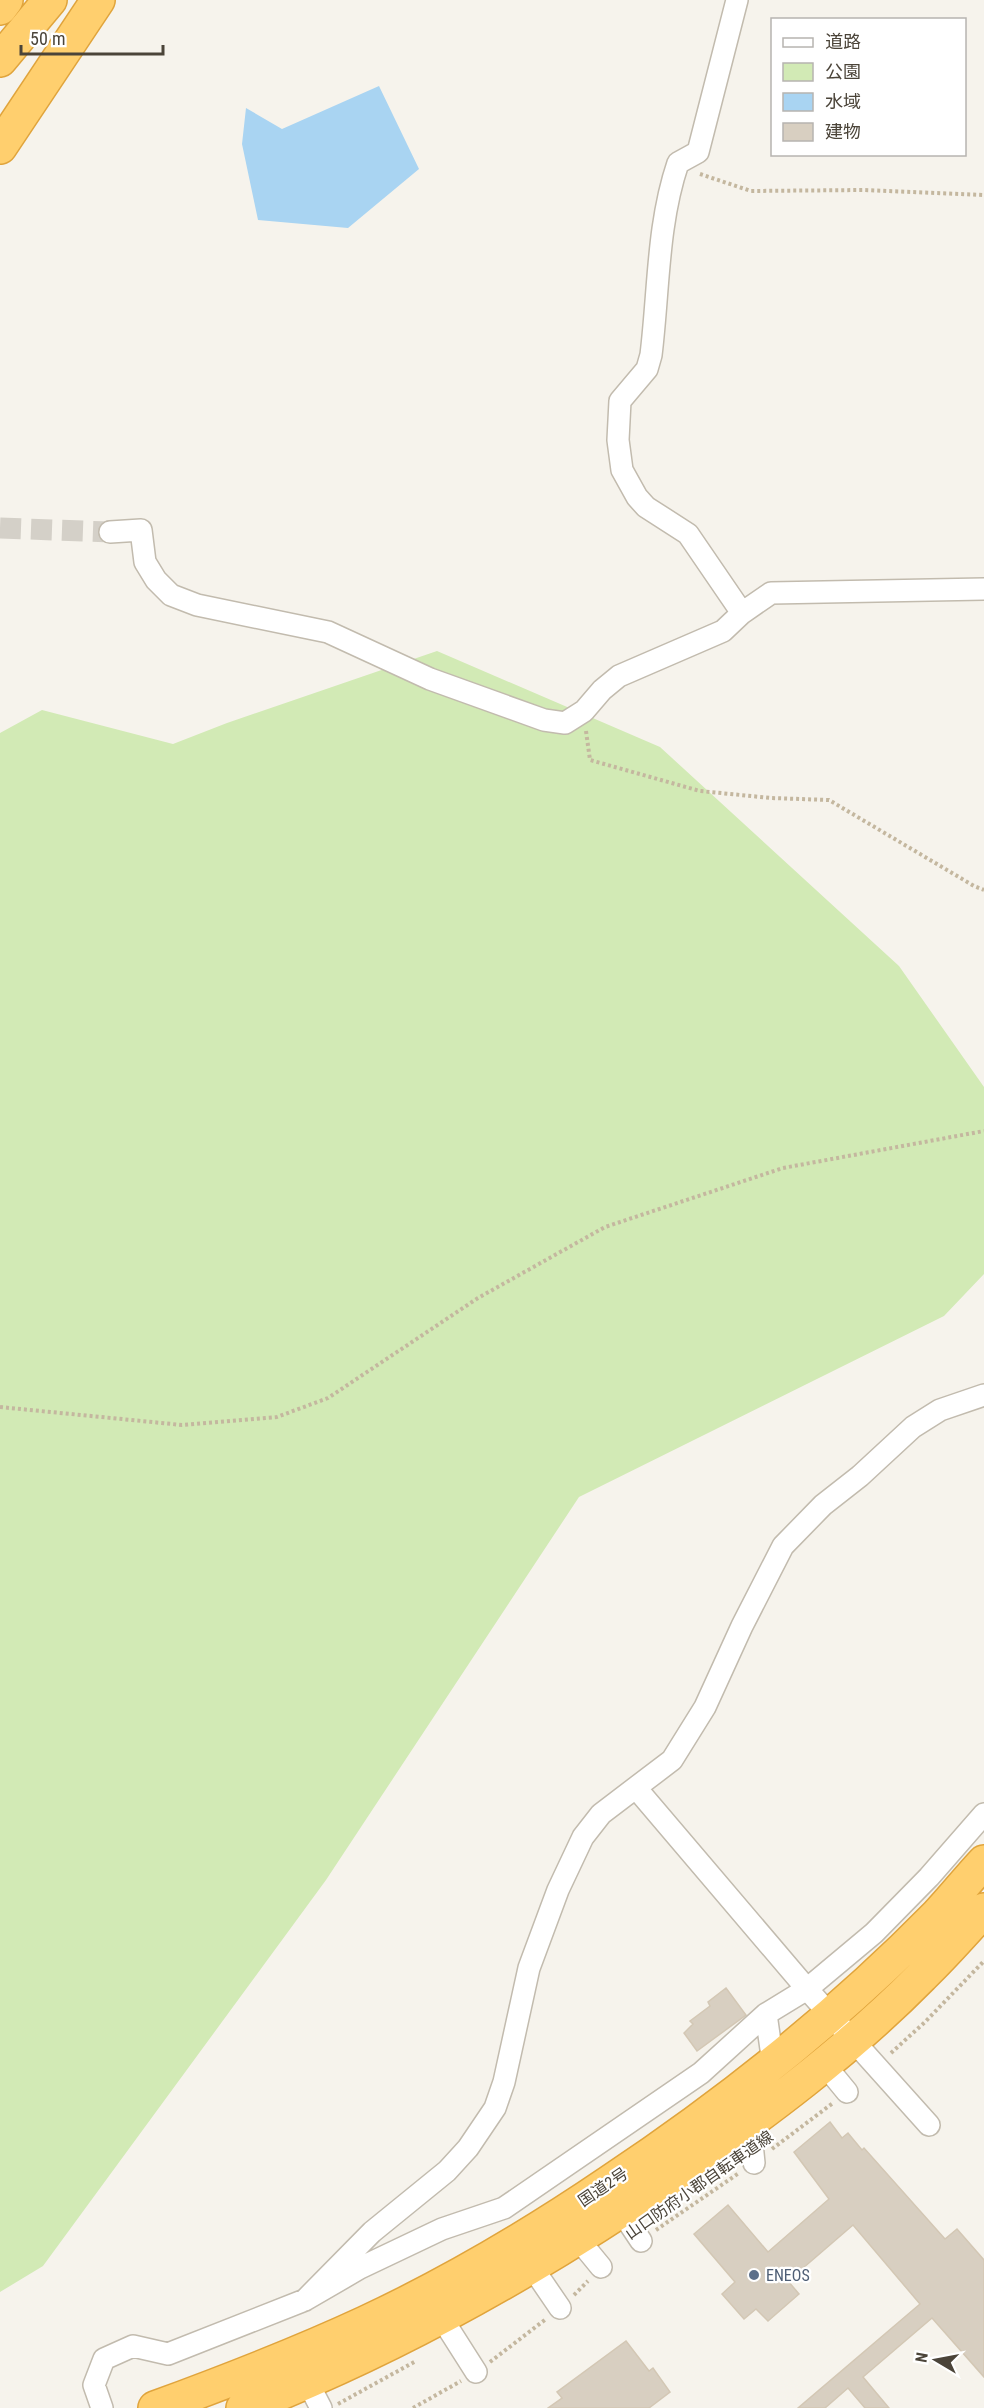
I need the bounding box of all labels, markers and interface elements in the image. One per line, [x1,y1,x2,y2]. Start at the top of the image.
scale bar [21,18,164,56]
legend [771,18,966,156]
text: 50 m [30,28,65,49]
text: 道路 [825,31,861,52]
text: 公園 [825,61,861,82]
text: 水域 [825,91,861,112]
text: 建物 [825,121,861,142]
street label: 山口防府小郡自転車道線 [621,2127,777,2243]
street label: 国道2号 [575,2163,631,2211]
place label: ENEOS [766,2266,810,2285]
marker: ENEOS [747,2268,761,2282]
north arrow [906,2330,966,2390]
text: N [912,2351,932,2364]

